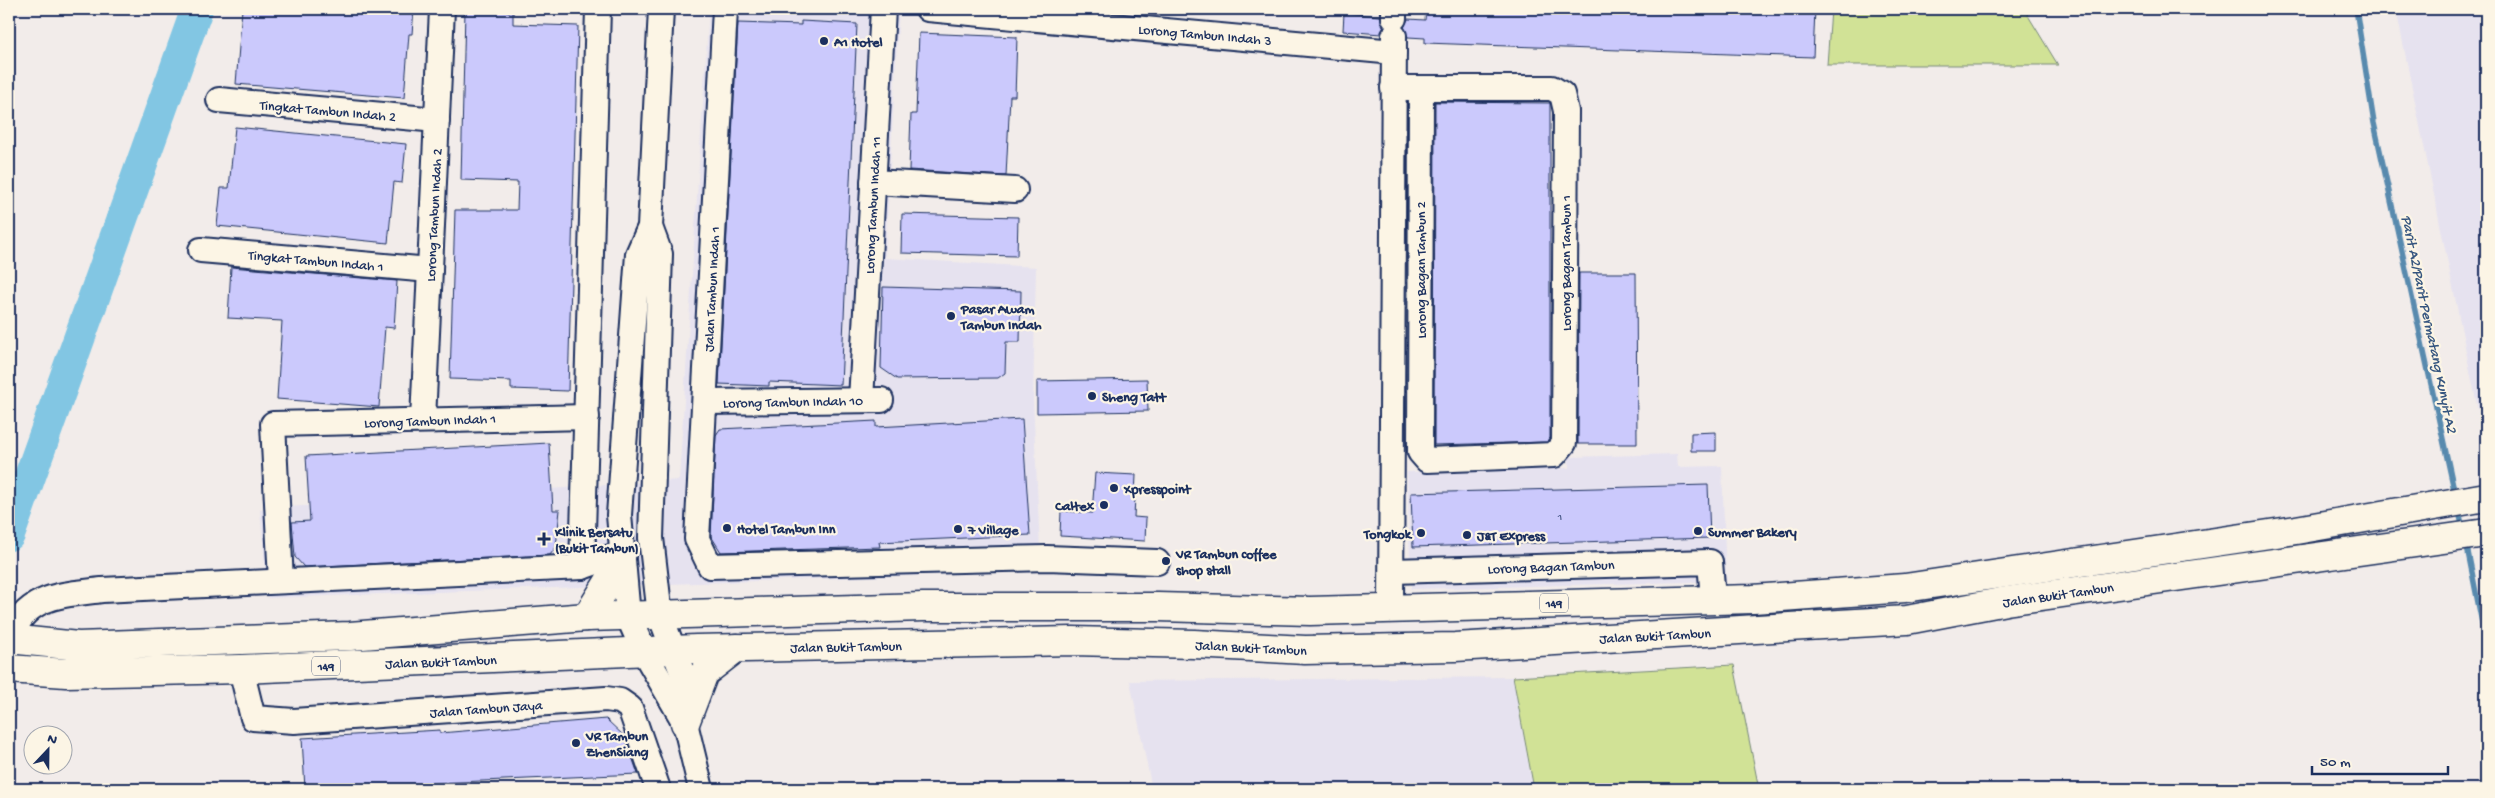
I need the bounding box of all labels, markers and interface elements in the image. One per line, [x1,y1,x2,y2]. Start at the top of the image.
street label: Lorong Tambun Indah 3 [1137,22,1272,51]
marker: A1 Hotel [818,35,830,47]
place label: A1 Hotel [833,35,883,52]
street label: Tingkat Tambun Indah 2 [258,98,397,127]
street label: Lorong Tambun Indah 11 [862,136,887,274]
street label: Lorong Tambun Indah 2 [424,148,447,282]
street label: Lorong Bagan Tambun 1 [1559,195,1576,331]
street label: Lorong Bagan Tambun 2 [1414,201,1431,339]
water label: Parit A2/Parit Permatang Kunyit A2 [2396,214,2460,436]
street label: Jalan Tambun Indah 1 [702,226,725,352]
street label: Tingkat Tambun Indah 1 [247,248,384,277]
place label: Pasar Awam Tambun Indah [960,302,1042,335]
marker: Pasar Awam Tambun Indah [945,310,957,322]
marker: Sheng Tatt [1086,390,1098,402]
place label: Sheng Tatt [1102,390,1167,407]
street label: Lorong Tambun Indah 10 [723,394,863,413]
street label: Lorong Tambun Indah 1 [364,412,496,433]
marker: Xpresspoint [1108,482,1120,494]
place label: Xpresspoint [1123,482,1192,499]
place label: Caltex [1054,499,1095,516]
marker: Caltex [1098,499,1110,511]
house number: 1 [1557,512,1562,524]
marker: Hotel Tambun Inn [721,522,733,534]
place label: Hotel Tambun Inn [737,522,836,539]
marker: 7 Village [952,523,964,535]
place label: 7 Village [967,523,1019,540]
place label: Klinik Bersatu (Bukit Tambun) [554,525,639,558]
marker: Summer Bakery [1692,525,1704,537]
place label: Summer Bakery [1708,525,1797,542]
place label: Tongkok [1363,527,1413,544]
marker: Tongkok [1415,527,1427,539]
marker: J&T Express [1461,529,1473,541]
place label: J&T Express [1476,529,1546,546]
marker: Klinik Bersatu (Bukit Tambun) [537,532,551,546]
place label: VR Tambun coffee shop stall [1175,547,1277,580]
marker: VR Tambun coffee shop stall [1160,555,1172,567]
street label: Lorong Bagan Tambun [1487,558,1615,579]
street label: Jalan Bukit Tambun [2002,580,2115,613]
road number: 149 [1540,594,1568,612]
street label: Jalan Bukit Tambun [1599,626,1712,649]
street label: Jalan Bukit Tambun [1195,638,1307,661]
street label: Jalan Bukit Tambun [790,639,902,658]
street label: Jalan Bukit Tambun [385,653,498,674]
road number: 149 [312,656,340,676]
street label: Jalan Tambun Jaya [429,698,544,723]
north arrow [22,726,72,776]
place label: VR Tambun ZhenSiang [585,729,648,762]
text: N [45,731,59,750]
marker: VR Tambun ZhenSiang [570,737,582,749]
scale bar [2312,743,2449,775]
text: 50 m [2320,754,2351,772]

